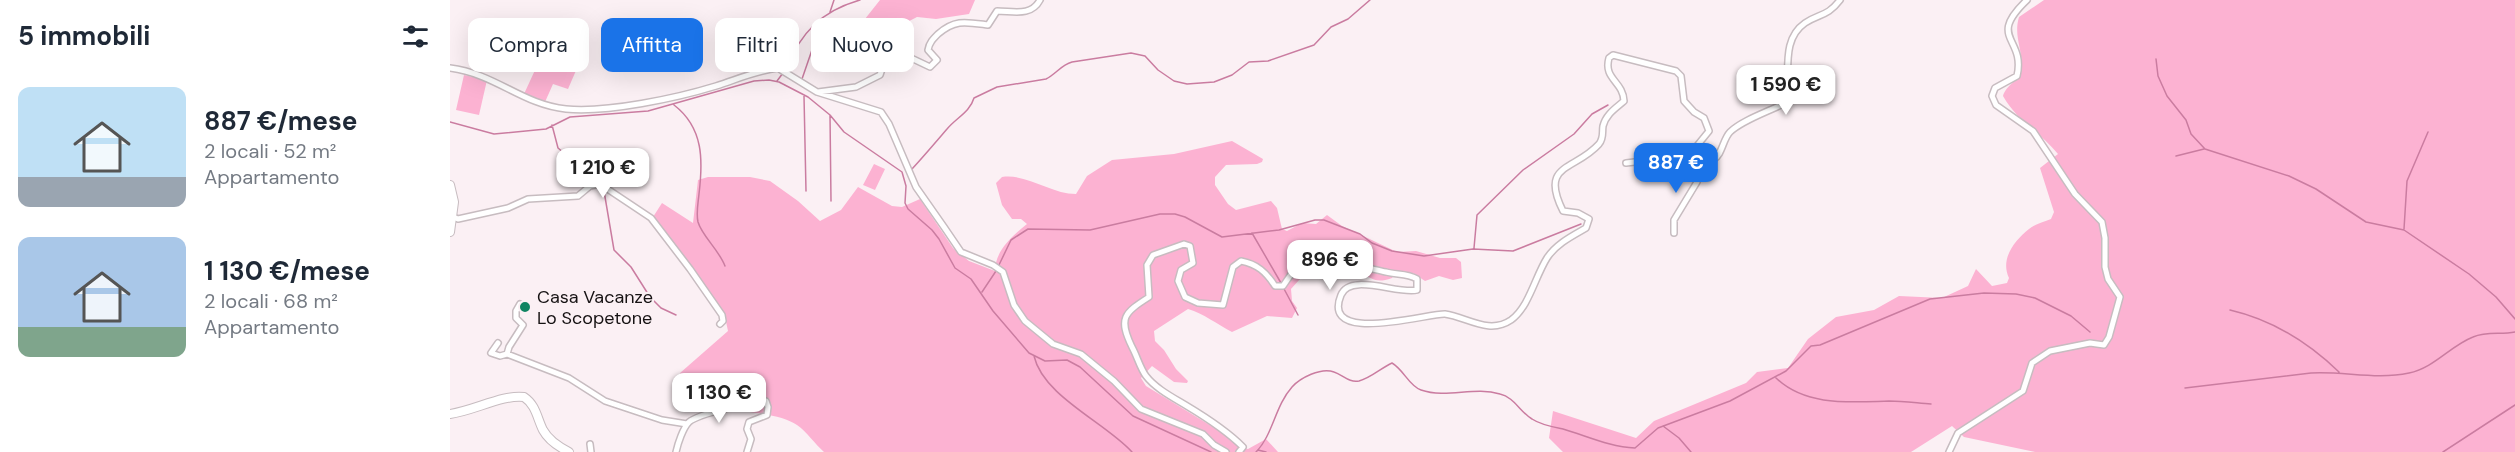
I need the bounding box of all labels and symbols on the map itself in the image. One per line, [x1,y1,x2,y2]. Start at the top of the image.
pin: 1 590 € [1731,65,1841,116]
pin: 887 € [1634,143,1718,194]
pin: 1 210 € [548,148,658,199]
pin: 896 € [1288,240,1372,291]
place label: Casa Vacanze Lo Scopetone [537,285,653,330]
marker: Casa Vacanze Lo Scopetone [518,300,532,314]
pin: 1 130 € [664,373,774,424]

